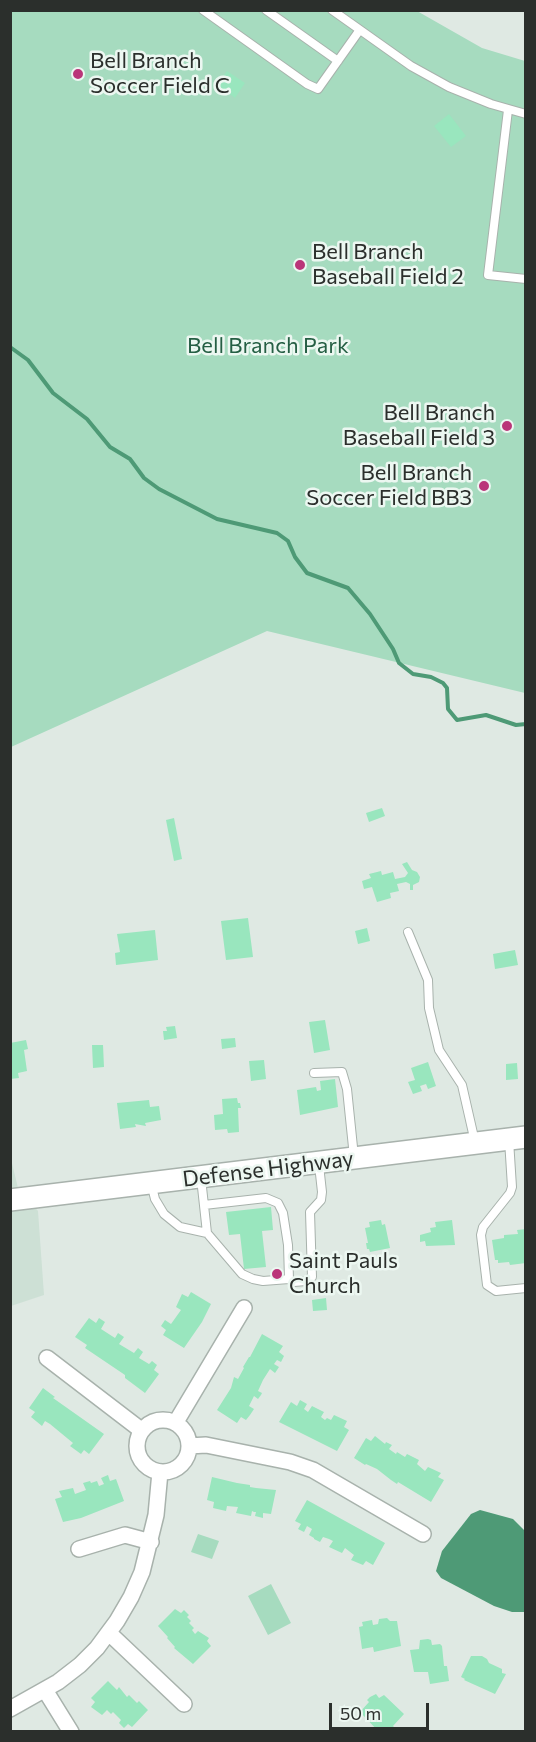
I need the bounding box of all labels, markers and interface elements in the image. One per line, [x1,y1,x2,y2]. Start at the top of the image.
place label: Bell Branch Soccer Field C [90,48,230,100]
marker: Bell Branch Soccer Field C [71,67,85,81]
place label: Bell Branch Baseball Field 2 [312,239,464,290]
marker: Bell Branch Baseball Field 2 [293,258,307,272]
park label: Bell Branch Park [187,333,349,359]
place label: Bell Branch Baseball Field 3 [343,400,495,452]
marker: Bell Branch Baseball Field 3 [500,419,514,433]
place label: Bell Branch Soccer Field BB3 [306,460,472,512]
marker: Bell Branch Soccer Field BB3 [477,479,491,493]
street label: Defense Highway [181,1145,355,1193]
place label: Saint Pauls Church [289,1248,398,1300]
marker: Saint Pauls Church [270,1267,284,1281]
scale bar [332,1691,432,1729]
text: 50 m [340,1702,381,1724]

